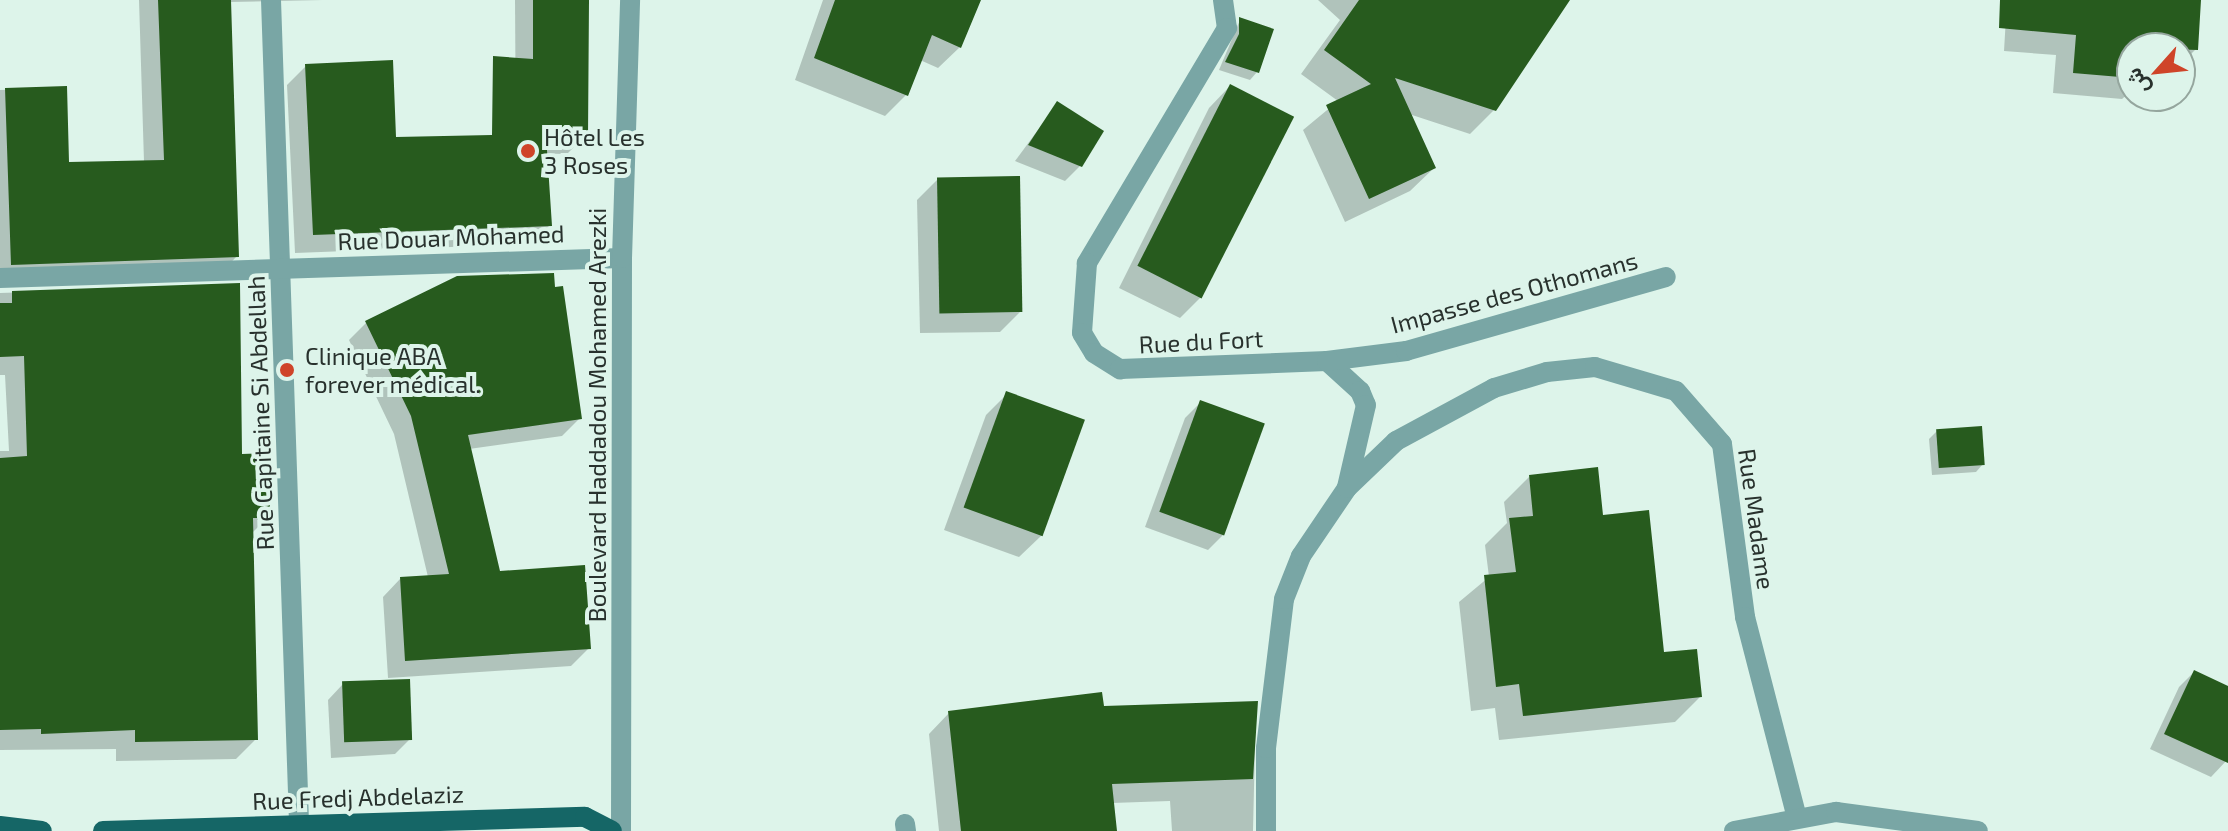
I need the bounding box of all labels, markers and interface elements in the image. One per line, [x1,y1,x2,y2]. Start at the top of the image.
north arrow [2116,32,2196,112]
text: ش [2119,64,2154,100]
place label: Hôtel Les 3 Roses [544,123,646,179]
marker: Hôtel Les 3 Roses [519,142,537,160]
street label: Boulevard Haddadou Mohamed Arezki [583,207,611,623]
street label: Rue Douar Mohamed [337,219,565,255]
street label: Impasse des Othomans [1387,245,1641,339]
street label: Rue Capitaine Si Abdellah [241,275,279,551]
street label: Rue du Fort [1138,323,1264,359]
place label: Clinique ABA forever médical. [305,342,481,398]
marker: Clinique ABA forever médical. [276,359,298,381]
street label: Rue Madame [1733,447,1781,591]
street label: Rue Fredj Abdelaziz [251,779,465,815]

